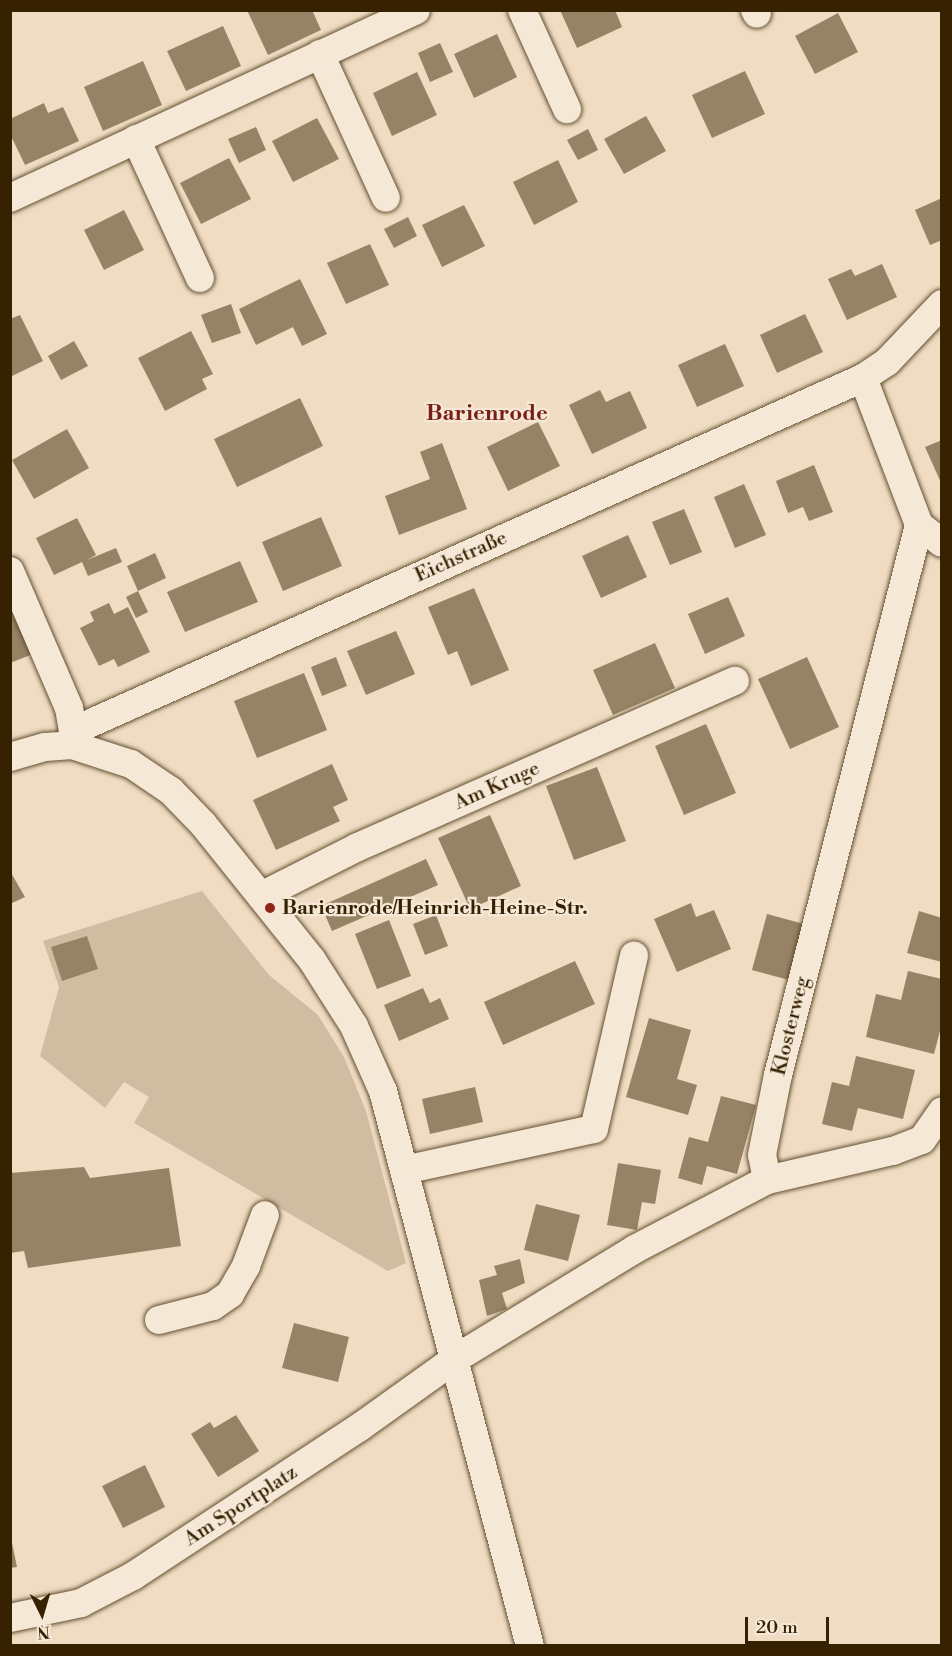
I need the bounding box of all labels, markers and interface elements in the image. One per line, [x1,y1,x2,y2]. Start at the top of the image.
district label: Barienrode [426,401,548,427]
street label: Eichstraße [411,526,511,588]
street label: Am Kruge [451,757,543,815]
place label: Barienrode/Heinrich-Heine-Str. [282,896,588,920]
marker: Barienrode/Heinrich-Heine-Str. [263,901,277,915]
street label: Klosterweg [767,974,815,1078]
street label: Am Sportplatz [180,1460,302,1552]
north arrow [12,1584,72,1644]
scale bar [748,1605,832,1643]
text: 20 m [756,1616,798,1639]
text: N [36,1621,51,1642]

